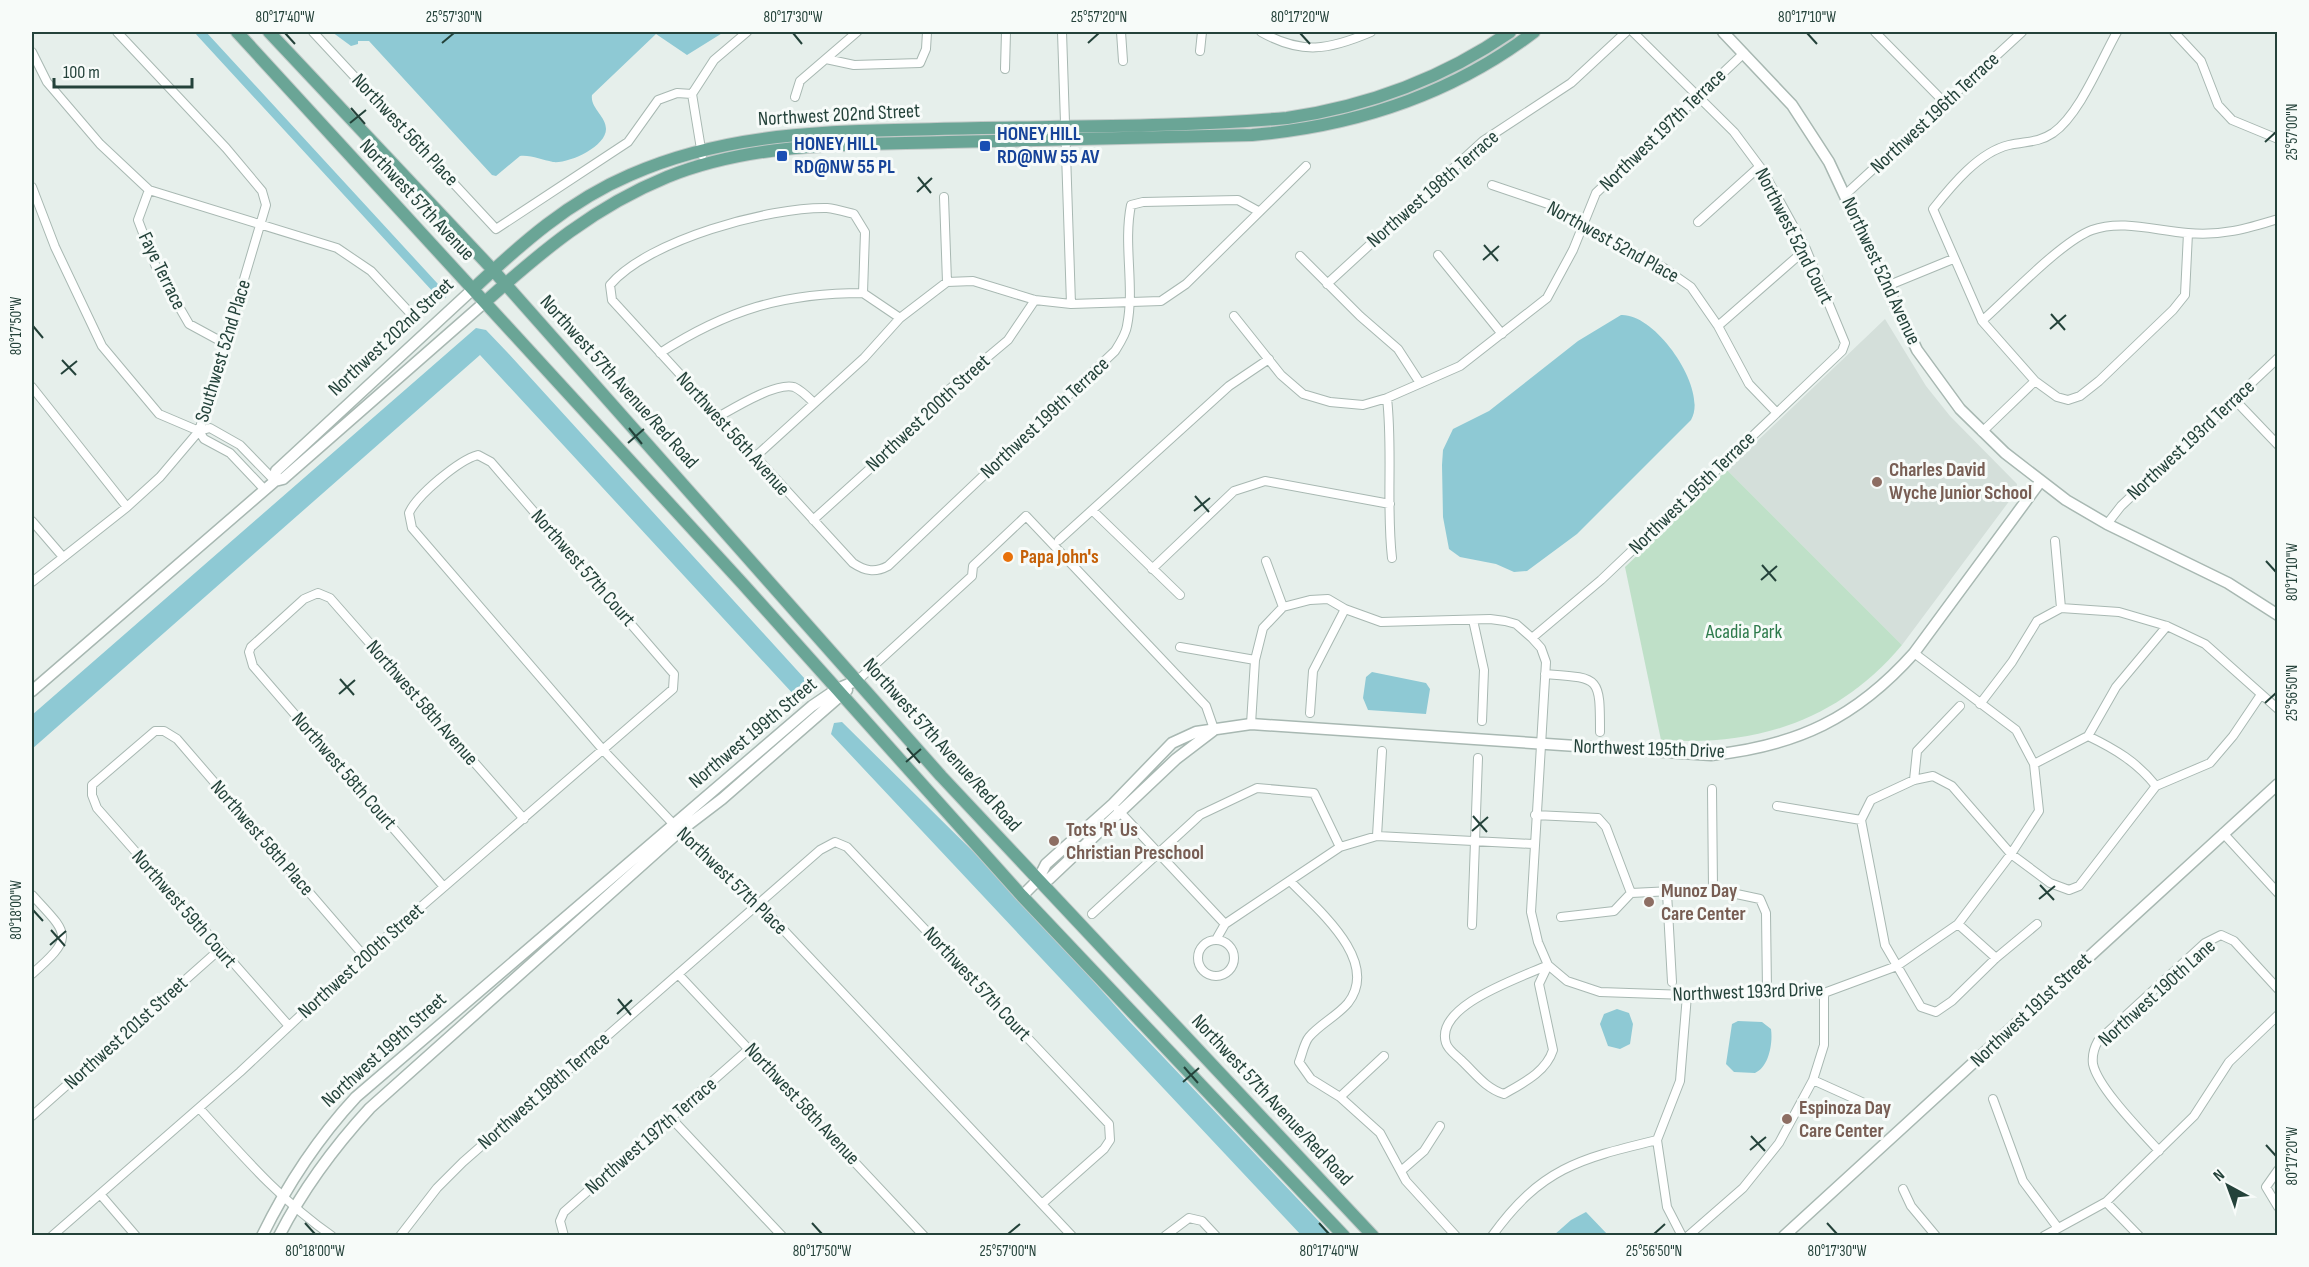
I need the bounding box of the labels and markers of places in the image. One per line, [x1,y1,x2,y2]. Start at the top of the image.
place label: HONEY HILL RD@NW 55 AV [997,122,1100,169]
place label: HONEY HILL RD@NW 55 PL [794,132,895,179]
marker: HONEY HILL RD@NW 55 AV [978,139,992,153]
marker: HONEY HILL RD@NW 55 PL [775,149,789,163]
place label: Charles David Wyche Junior School [1889,458,2032,505]
marker: Charles David Wyche Junior School [1870,475,1884,489]
place label: Papa John's [1020,545,1099,569]
marker: Papa John's [1001,550,1015,564]
place label: Tots 'R' Us Christian Preschool [1066,818,1204,865]
marker: Tots 'R' Us Christian Preschool [1047,834,1061,848]
place label: Munoz Day Care Center [1661,879,1746,926]
marker: Munoz Day Care Center [1642,895,1656,909]
place label: Espinoza Day Care Center [1799,1096,1892,1143]
marker: Espinoza Day Care Center [1780,1112,1794,1126]

